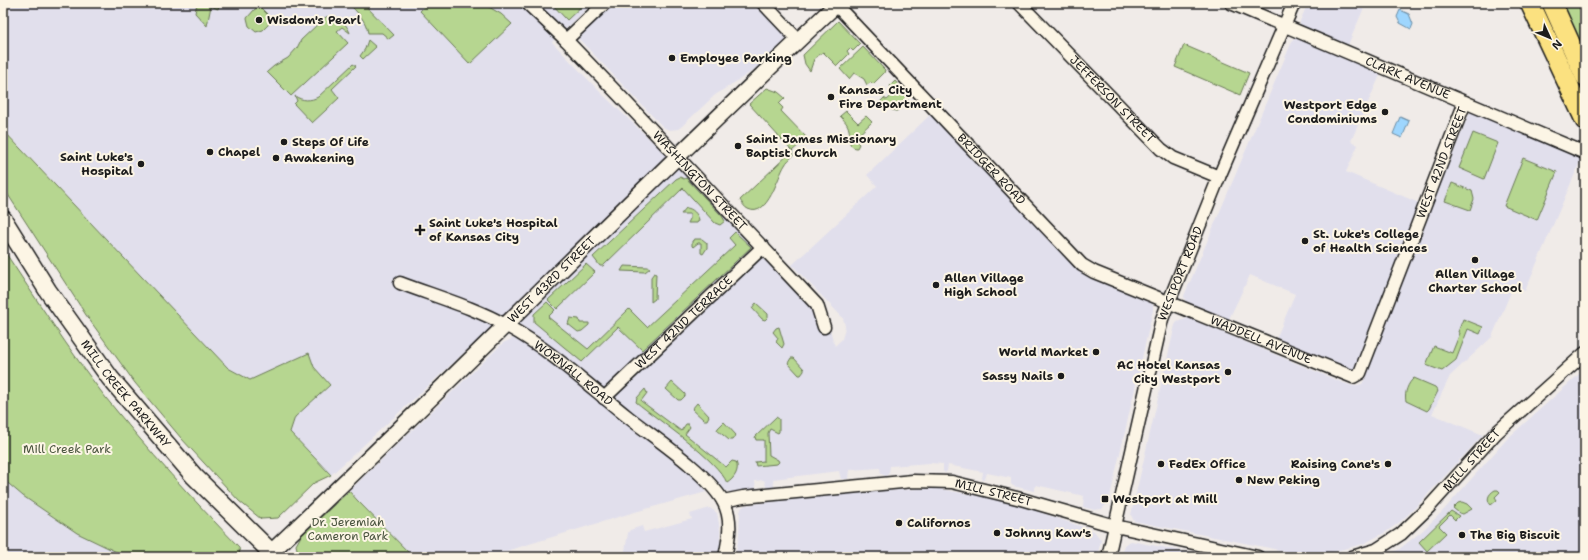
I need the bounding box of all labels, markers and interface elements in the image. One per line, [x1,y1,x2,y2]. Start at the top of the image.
place label: Wisdom's Pearl [267,12,361,28]
marker: Wisdom's Pearl [254,15,264,25]
north arrow [1530,18,1570,58]
text: N [1548,36,1565,53]
place label: Employee Parking [680,50,792,66]
street label: JEFFERSON STREET [1066,52,1159,147]
marker: Employee Parking [667,53,677,63]
street label: CLARK AVENUE [1363,53,1453,103]
place label: Kansas City Fire Department [839,82,942,112]
marker: Kansas City Fire Department [826,92,836,102]
place label: Westport Edge Condominiums [1284,97,1377,127]
street label: WEST 42ND STREET [1413,104,1471,221]
marker: Westport Edge Condominiums [1380,107,1390,117]
street label: WASHINGTON STREET [649,128,751,234]
street label: BRIDGER ROAD [954,130,1029,208]
place label: Saint James Missionary Baptist Church [746,131,896,161]
place label: Steps Of Life [292,134,369,150]
marker: Steps Of Life [279,137,289,147]
marker: Saint James Missionary Baptist Church [733,141,743,151]
place label: Chapel [218,144,260,160]
marker: Chapel [205,147,215,157]
place label: Saint Luke's Hospital [60,149,133,179]
place label: Awakening [284,150,354,166]
marker: Awakening [271,153,281,163]
marker: Saint Luke's Hospital [136,159,146,169]
place label: Saint Luke's Hospital of Kansas City [429,215,558,245]
marker: Saint Luke's Hospital of Kansas City [414,224,426,236]
street label: WESTPORT ROAD [1154,224,1206,323]
place label: St. Luke's College of Health Sciences [1313,226,1427,256]
street label: WEST 43RD STREET [504,232,599,327]
marker: St. Luke's College of Health Sciences [1300,236,1310,246]
marker: Allen Village Charter School [1470,255,1480,265]
place label: Allen Village Charter School [1428,266,1522,296]
place label: Allen Village High School [944,270,1024,300]
street label: WEST 42ND TERRACE [632,272,736,372]
marker: Allen Village High School [931,280,941,290]
street label: WADDELL AVENUE [1208,312,1314,367]
street label: MILL CREEK PARKWAY [77,337,175,452]
street label: WORNALL ROAD [531,337,616,409]
place label: World Market [999,344,1088,360]
marker: World Market [1091,347,1101,357]
place label: AC Hotel Kansas City Westport [1117,357,1220,387]
marker: AC Hotel Kansas City Westport [1223,367,1233,377]
place label: Sassy Nails [982,368,1053,384]
marker: Sassy Nails [1056,371,1066,381]
street label: MILL STREET [1439,425,1504,495]
park label: Mill Creek Park [23,441,111,457]
place label: FedEx Office [1169,456,1246,472]
place label: Raising Cane's [1291,456,1380,472]
marker: FedEx Office [1156,459,1166,469]
marker: Raising Cane's [1383,459,1393,469]
place label: New Peking [1247,472,1320,488]
street label: MILL STREET [953,475,1035,510]
marker: New Peking [1234,475,1244,485]
place label: Westport at Mill [1113,491,1217,507]
marker: Westport at Mill [1100,494,1110,504]
park label: Dr. Jeremiah Cameron Park [307,514,389,544]
place label: Californos [907,515,971,531]
marker: Californos [894,518,904,528]
place label: Johnny Kaw's [1005,525,1091,541]
place label: The Big Biscuit [1470,527,1560,543]
marker: Johnny Kaw's [992,528,1002,538]
marker: The Big Biscuit [1457,530,1467,540]

